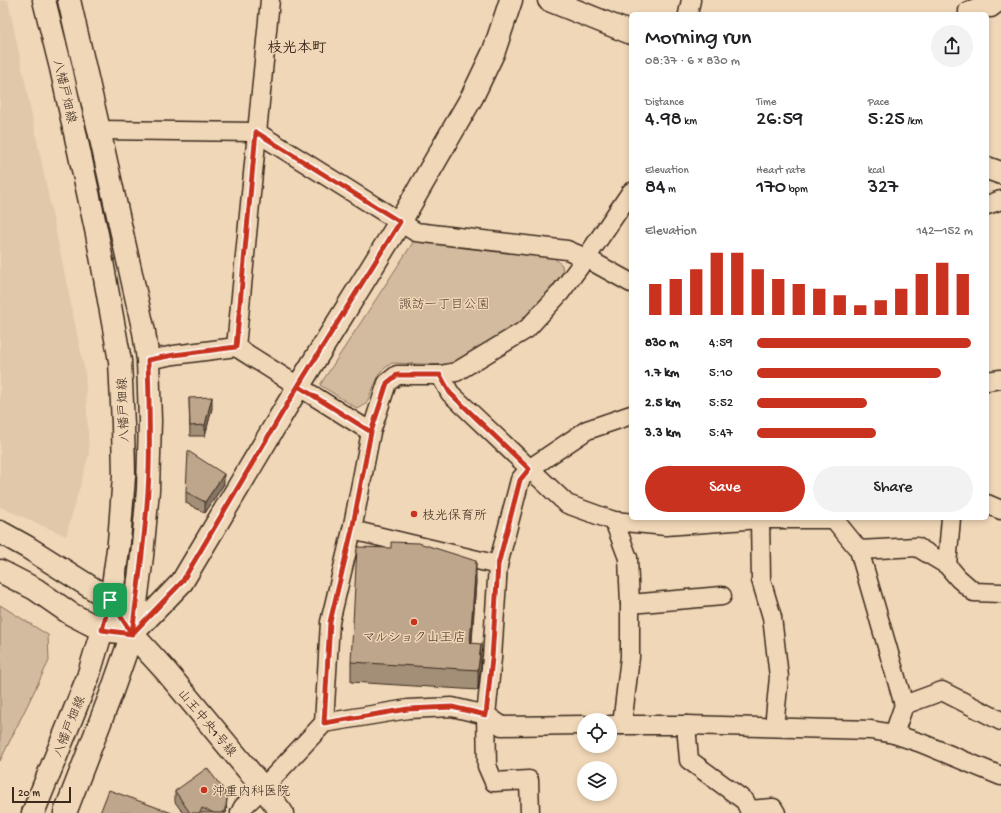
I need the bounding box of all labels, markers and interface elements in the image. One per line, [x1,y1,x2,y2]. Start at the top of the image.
button: share [931,25,973,67]
text: Morning run [645,26,751,52]
district label: 枝光本町 [267,39,327,58]
text: 08:37 · 6 × 830 m [645,54,740,69]
street label: 八幡戸畑線 [49,58,79,126]
text: Distance [645,97,684,109]
text: Time [756,97,776,109]
text: Pace [868,97,889,109]
text: 4.98 [645,109,682,132]
text: 26:59 [756,109,803,132]
text: 5:25 [868,109,905,132]
text: km [682,116,697,128]
text: /km [905,116,923,128]
text: Elevation [645,165,689,177]
text: Heart rate [756,165,806,177]
text: kcal [868,165,885,177]
text: 84 [645,177,665,200]
text: 170 [756,177,786,200]
text: 327 [868,177,898,200]
text: m [665,184,676,196]
text: bpm [786,184,808,196]
text: Elevation [645,224,697,239]
text: 142–152 m [916,224,973,239]
park label: 諏訪一丁目公園 [398,297,490,313]
text: 830 m [645,336,679,351]
text: 4:59 [709,336,733,351]
text: 1.7 km [645,366,679,381]
text: 5:10 [709,366,733,381]
street label: 八幡戸畑線 [115,376,133,443]
text: 2.5 km [645,396,680,411]
text: 5:52 [709,396,733,411]
text: 3.3 km [645,426,681,441]
text: 5:47 [709,426,733,441]
button: Save [645,466,805,512]
button: Share [813,466,973,512]
place label: 枝光保育所 [422,508,487,524]
marker: 枝光保育所 [409,509,419,519]
pin [93,583,127,617]
icon: arrive [99,589,121,611]
marker: マルショク山王店 [409,617,419,627]
place label: マルショク山王店 [362,631,466,646]
street label: 山王中央1号線 [174,686,240,761]
street label: 八幡戸畑線 [50,693,90,760]
map controls [577,713,617,801]
button: locate [577,713,617,753]
button: layers [577,761,617,801]
place label: 沖重内科医院 [212,784,290,800]
scale bar [12,785,71,804]
marker: 沖重内科医院 [199,785,209,795]
text: 20 m [18,788,40,800]

